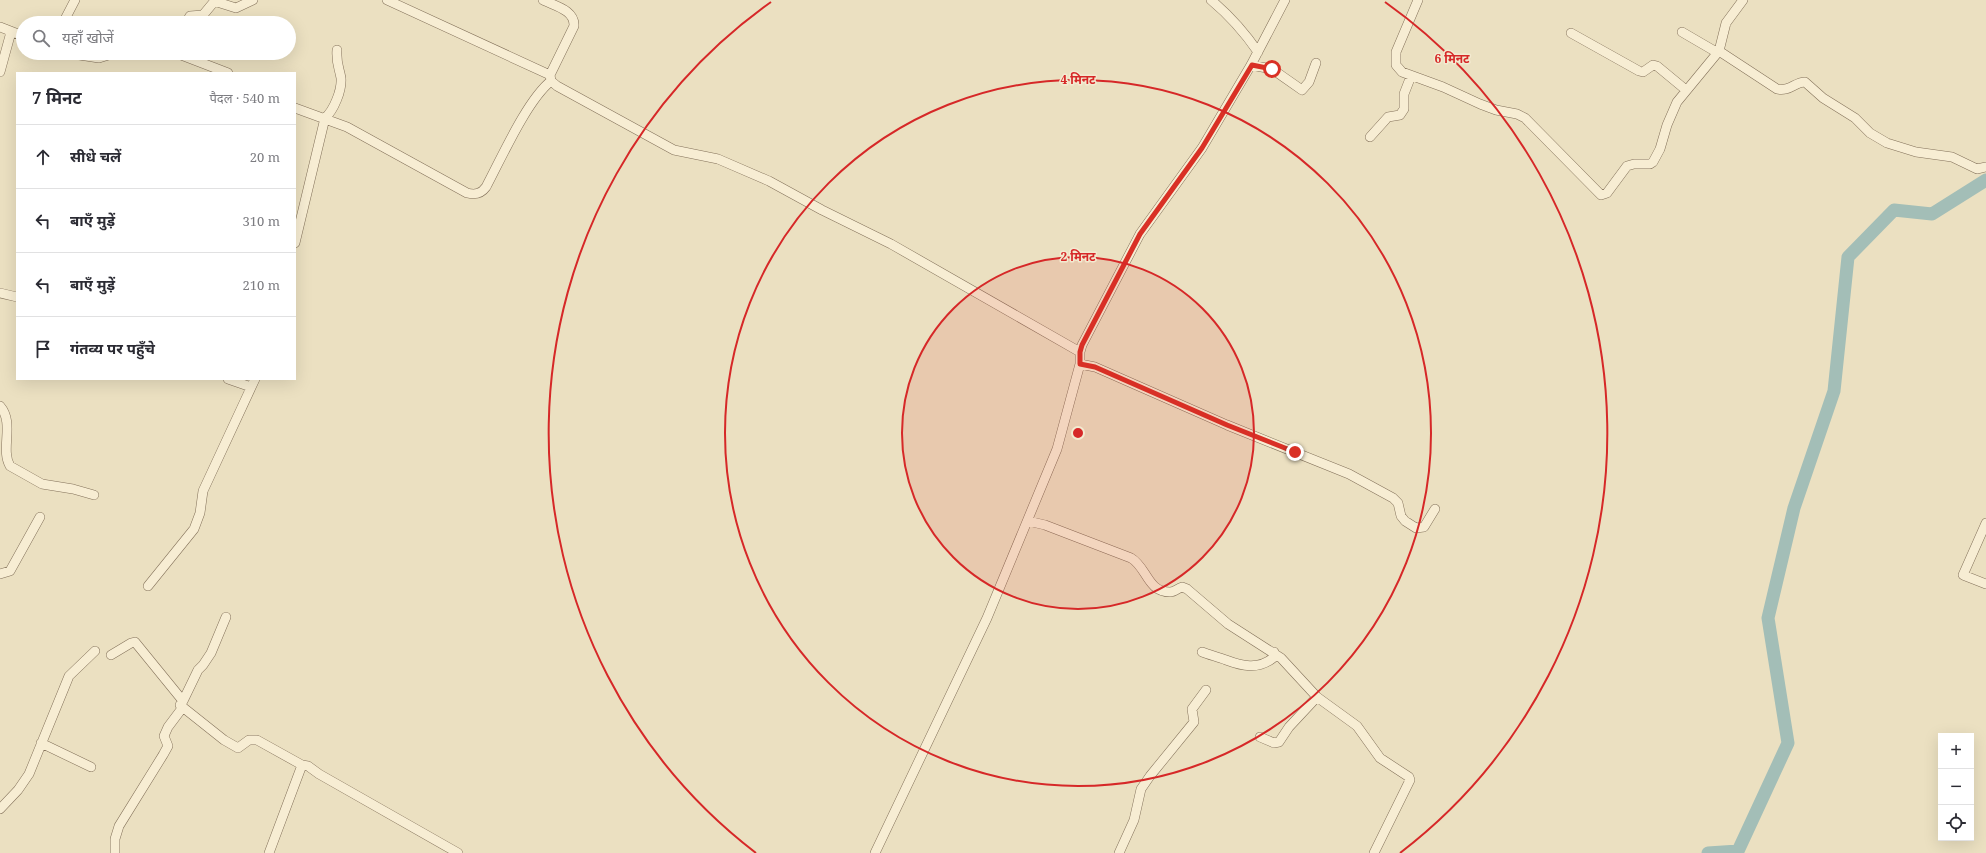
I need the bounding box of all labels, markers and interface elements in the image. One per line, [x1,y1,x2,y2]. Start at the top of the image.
search box [16,16,296,60]
icon: search [30,27,52,49]
text: यहाँ खोजें [62,27,114,47]
text: 6 मिनट [1434,50,1470,67]
route start [1263,60,1281,78]
text: 4 मिनट [1060,71,1096,88]
text: 7 मिनट [32,86,82,109]
text: पैदल · 540 m [209,89,280,107]
icon: ahead [32,146,54,168]
text: सीधे चलें [70,146,121,166]
text: 20 m [250,148,280,166]
icon: left [32,210,54,232]
text: बाएँ मुड़ें [70,210,115,230]
text: 310 m [243,212,280,230]
text: 2 मिनट [1060,248,1096,265]
icon: left [32,274,54,296]
text: बाएँ मुड़ें [70,274,115,294]
text: 210 m [243,276,280,294]
icon: arrive [32,338,54,360]
text: गंतव्य पर पहुँचे [70,338,155,358]
centre of rings [1071,426,1085,440]
route end [1286,443,1304,461]
map controls [1938,733,1974,841]
button: + [1938,733,1974,769]
button: − [1938,769,1974,805]
button: locate [1938,805,1974,841]

